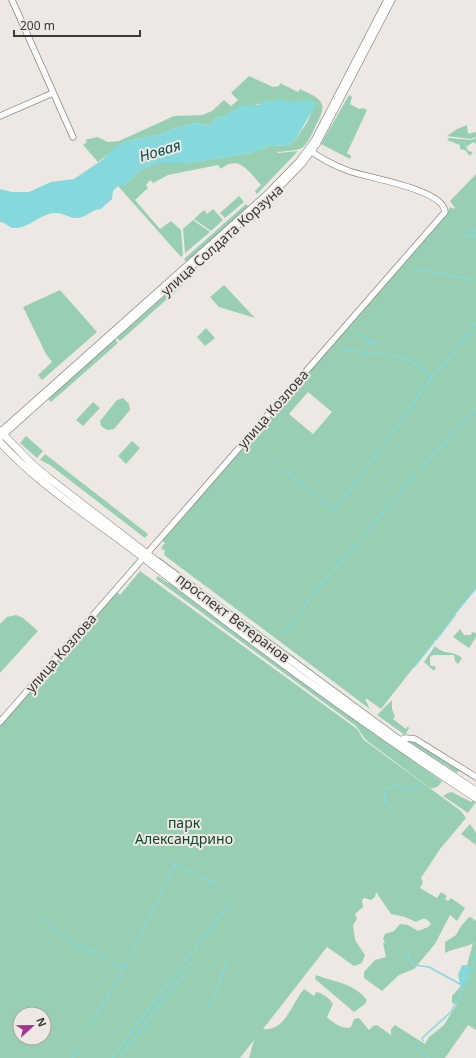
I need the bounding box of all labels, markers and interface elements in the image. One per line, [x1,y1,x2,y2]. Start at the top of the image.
scale bar [14,12,140,38]
text: 200 m [20,17,55,34]
water label: Новая [136,134,183,166]
street label: улица Солдата Корзуна [156,180,287,300]
street label: улица Козлова [233,365,312,452]
street label: проспект Ветеранов [173,569,294,667]
street label: улица Козлова [21,609,100,696]
park label: парк Александрино [135,813,233,848]
north arrow [12,1006,52,1046]
text: N [33,1015,50,1029]

